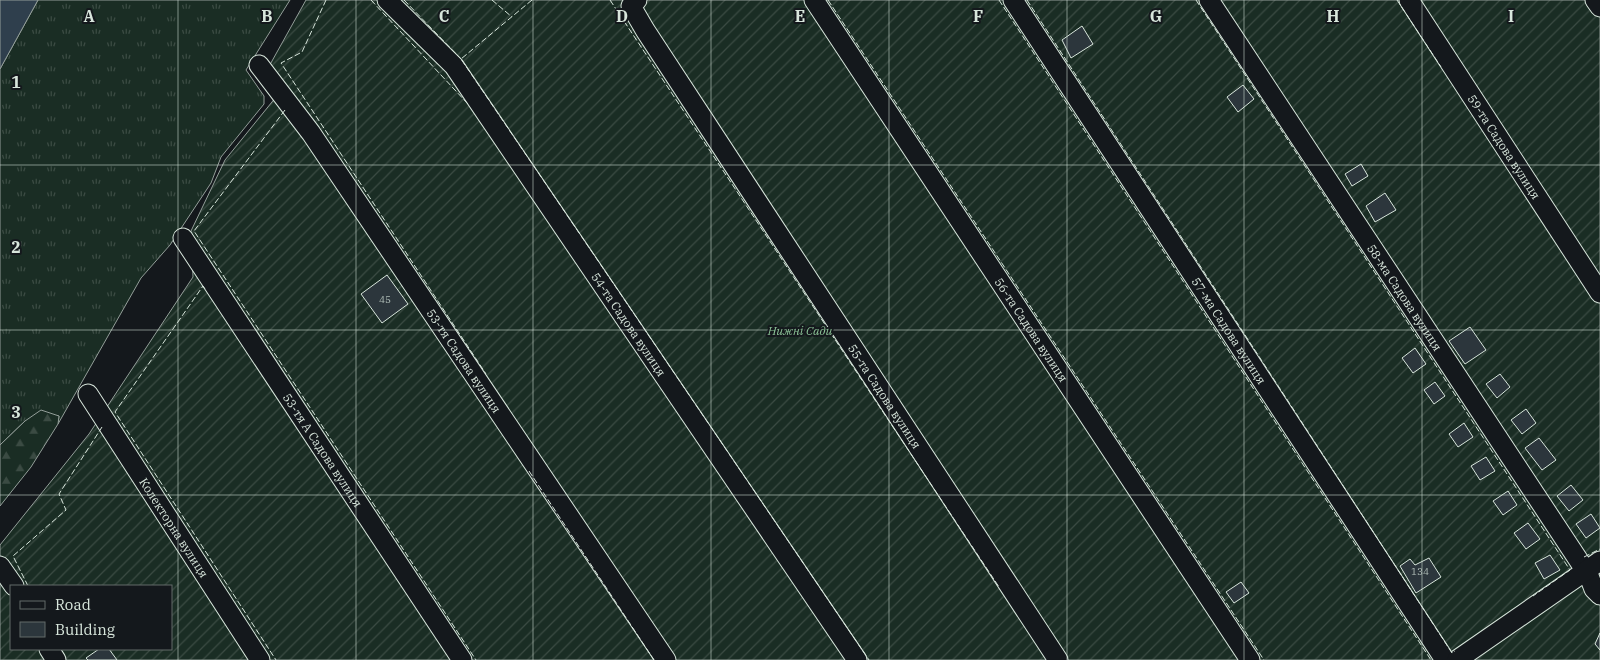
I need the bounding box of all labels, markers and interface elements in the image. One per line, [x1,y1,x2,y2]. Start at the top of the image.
text: A [83,6,95,26]
text: B [261,6,273,26]
text: C [439,6,449,26]
text: D [616,6,628,26]
text: E [795,6,805,26]
text: F [973,6,983,26]
text: G [1150,6,1162,26]
text: H [1327,6,1340,26]
text: I [1508,6,1514,26]
text: 1 [11,72,21,92]
street label: 59-та Садова вулиця [1465,91,1544,202]
text: 2 [11,237,21,257]
street label: 58-ма Садова вулиця [1364,241,1446,353]
street label: 54-та Садова вулиця [589,270,670,379]
street label: 57-ма Садова вулиця [1189,274,1270,387]
street label: 56-та Садова вулиця [992,275,1072,385]
house number: 45 [379,293,391,306]
street label: 53-тя Садова вулиця [424,306,505,416]
park label: Нижні Сади [767,323,833,338]
street label: 55-та Садова вулиця [845,341,925,451]
street label: 53-тя А Садова вулиця [280,390,366,510]
text: 3 [11,402,21,422]
street label: Колекторна вулиця [137,475,212,580]
house number: 134 [1411,565,1429,578]
legend [10,585,172,650]
text: Road [55,595,91,614]
text: Building [55,620,115,639]

